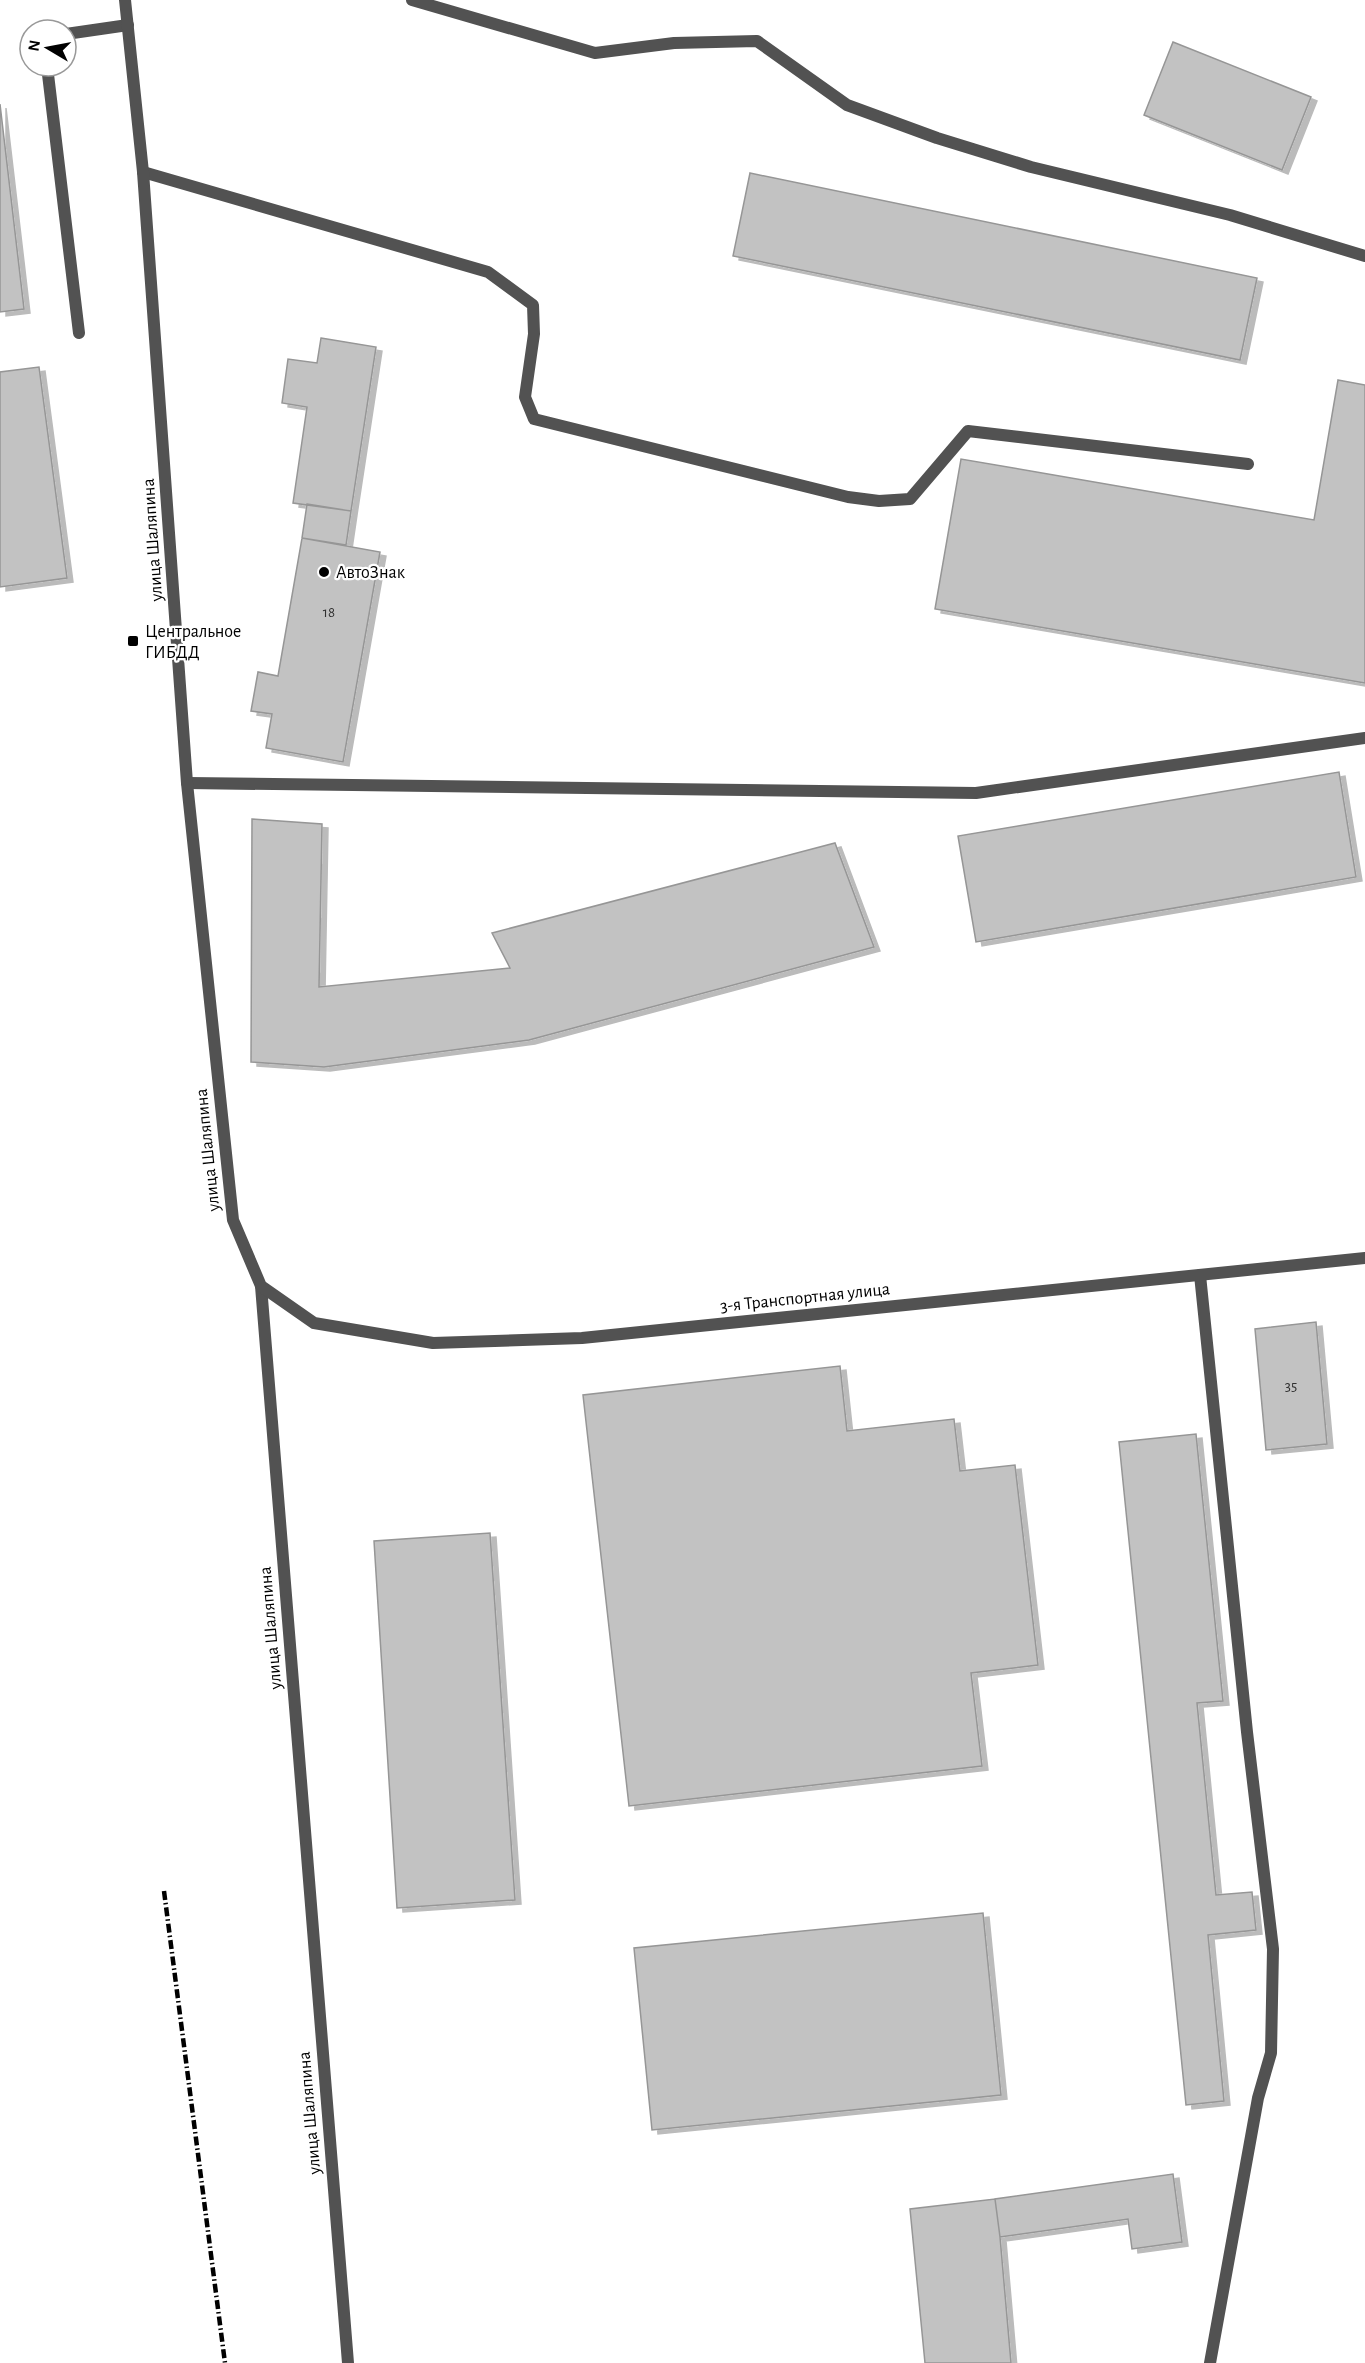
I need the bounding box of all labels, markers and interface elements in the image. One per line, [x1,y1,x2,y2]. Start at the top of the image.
north arrow [18,18,78,78]
text: N [25,39,43,52]
street label: улица Шаляпина [140,478,166,603]
place label: АвтоЗнак [336,564,406,582]
marker: АвтоЗнак [317,565,331,579]
house number: 18 [323,605,335,620]
place label: Центральное ГИБДД [145,623,241,662]
marker: Центральное ГИБДД [126,634,140,648]
street label: улица Шаляпина [193,1088,223,1213]
street label: 3-я Транспортная улица [719,1280,891,1316]
house number: 35 [1285,1379,1297,1394]
street label: улица Шаляпина [257,1566,285,1691]
street label: улица Шаляпина [296,2051,324,2176]

